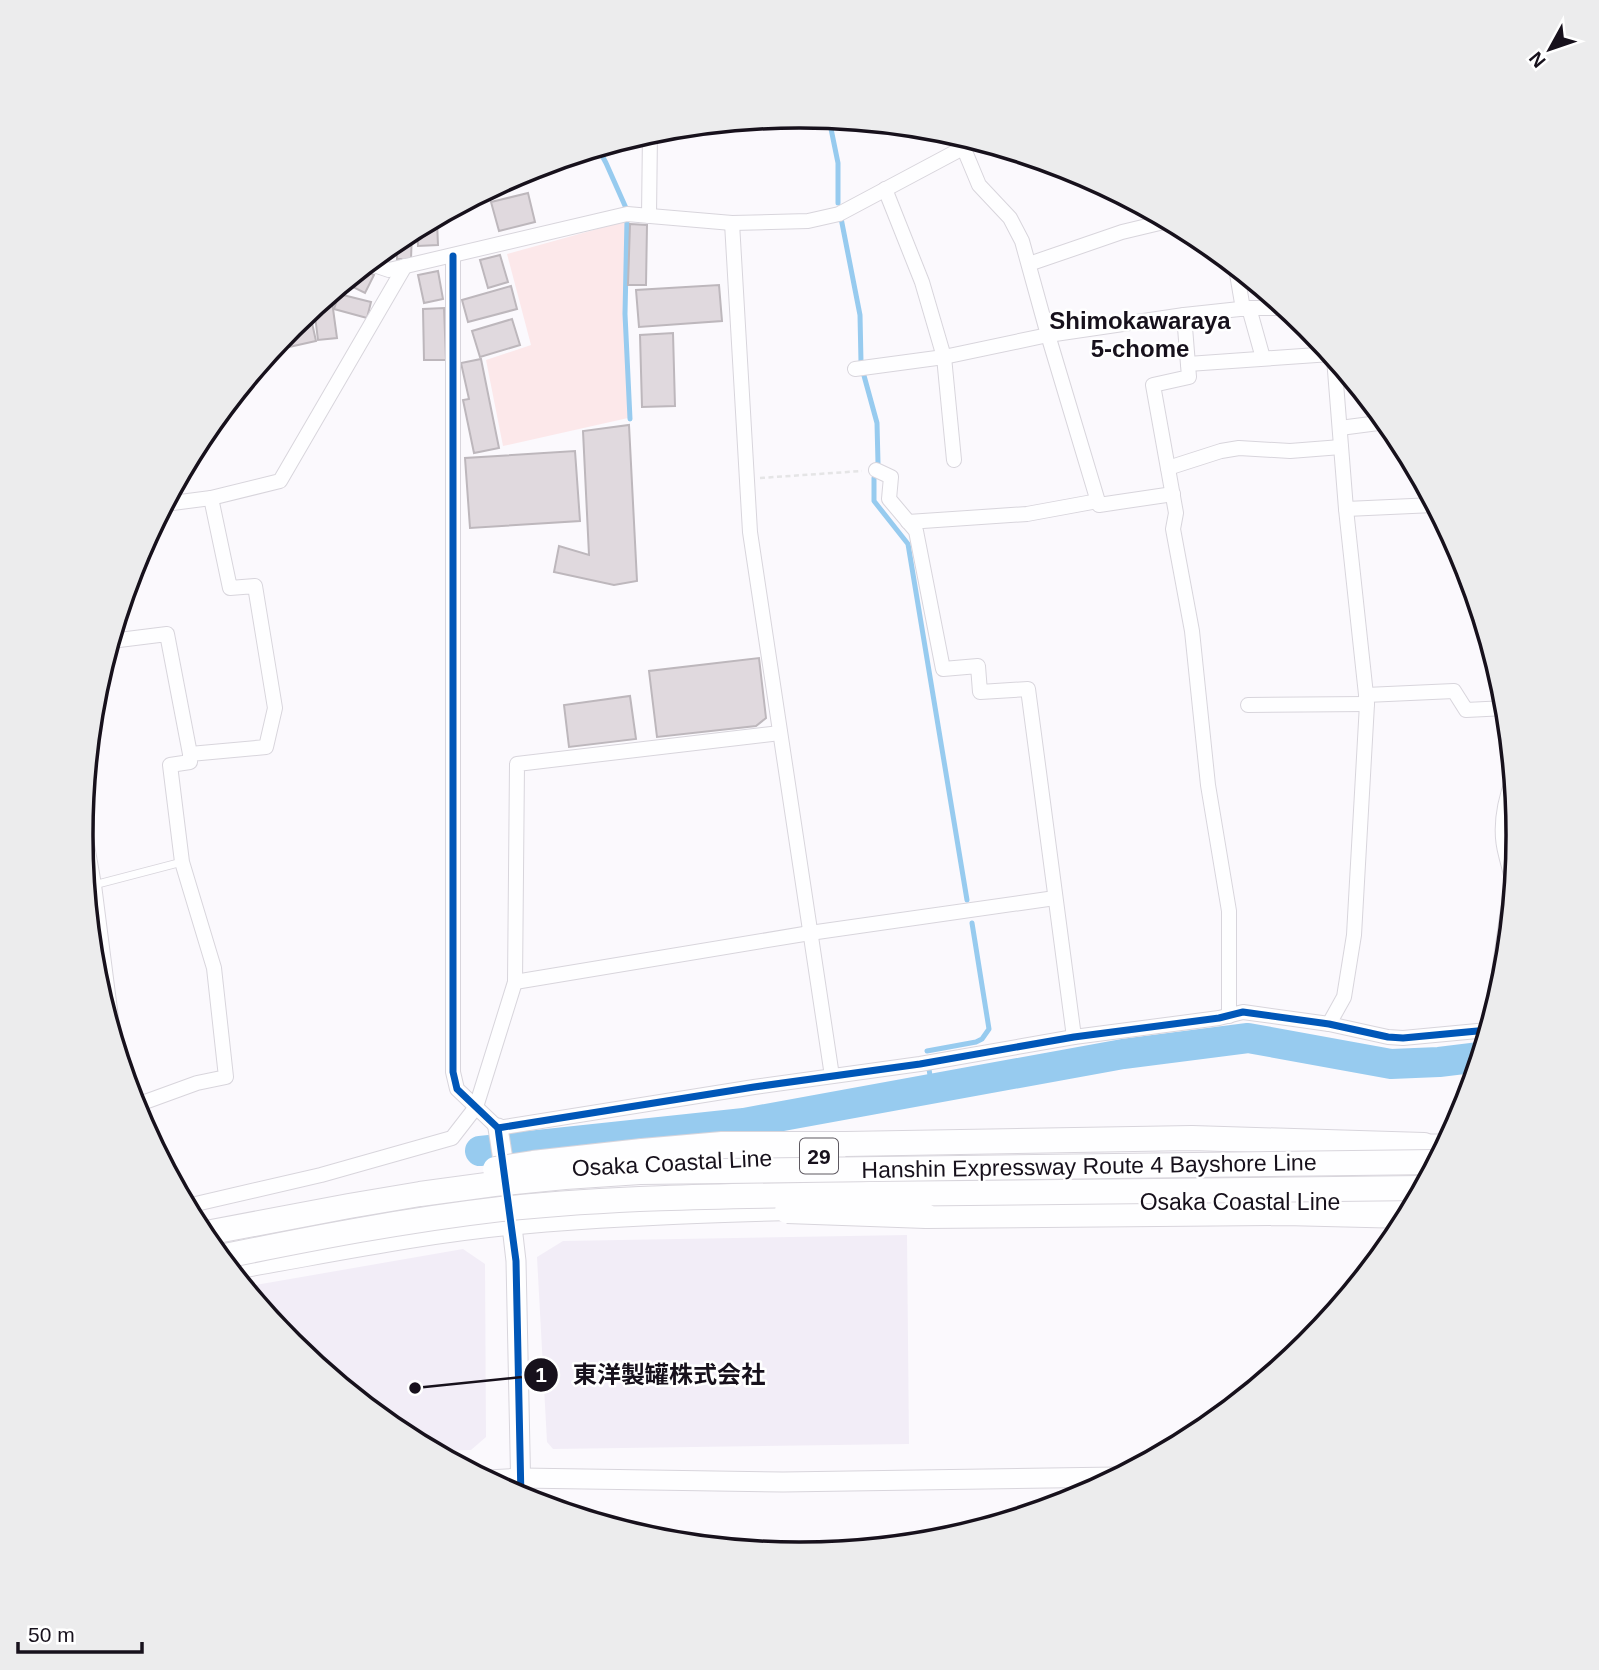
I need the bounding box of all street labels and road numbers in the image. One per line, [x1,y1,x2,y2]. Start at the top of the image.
road number: 29 [800,1138,838,1174]
street label: Osaka Coastal Line [571,1145,773,1181]
street label: Hanshin Expressway Route 4 Bayshore Line [861,1149,1317,1183]
street label: Osaka Coastal Line [1140,1189,1340,1215]

